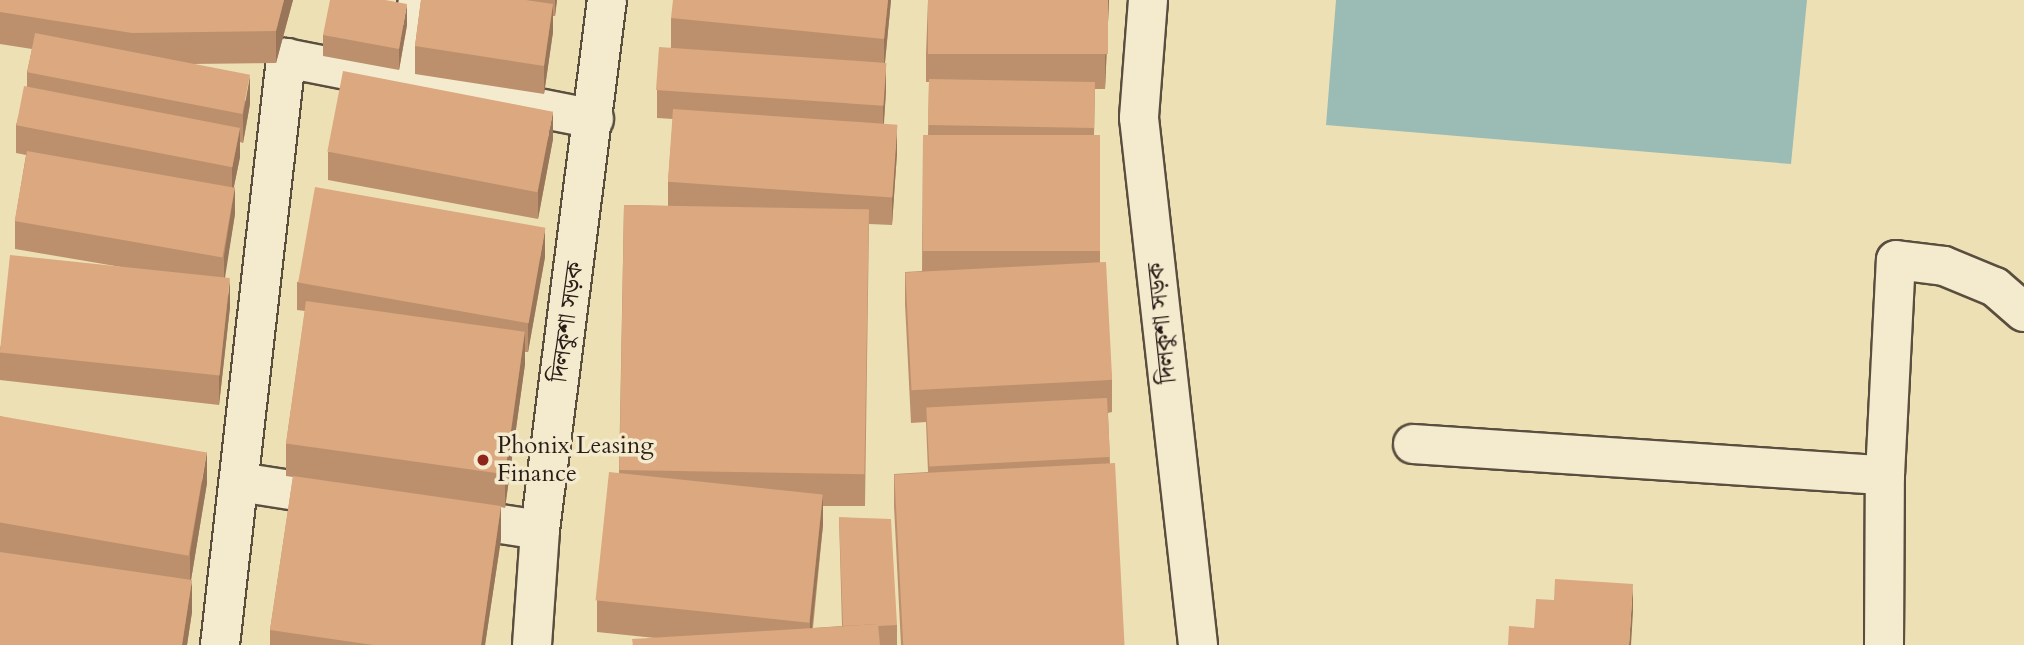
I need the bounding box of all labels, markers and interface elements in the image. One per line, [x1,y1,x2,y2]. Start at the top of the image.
street label: দিলকুশা সড়ক [544,260,590,384]
street label: দিলকুশা সড়ক [1141,261,1183,385]
place label: Phonix Leasing Finance [497,432,654,488]
marker: Phonix Leasing Finance [475,452,491,468]

